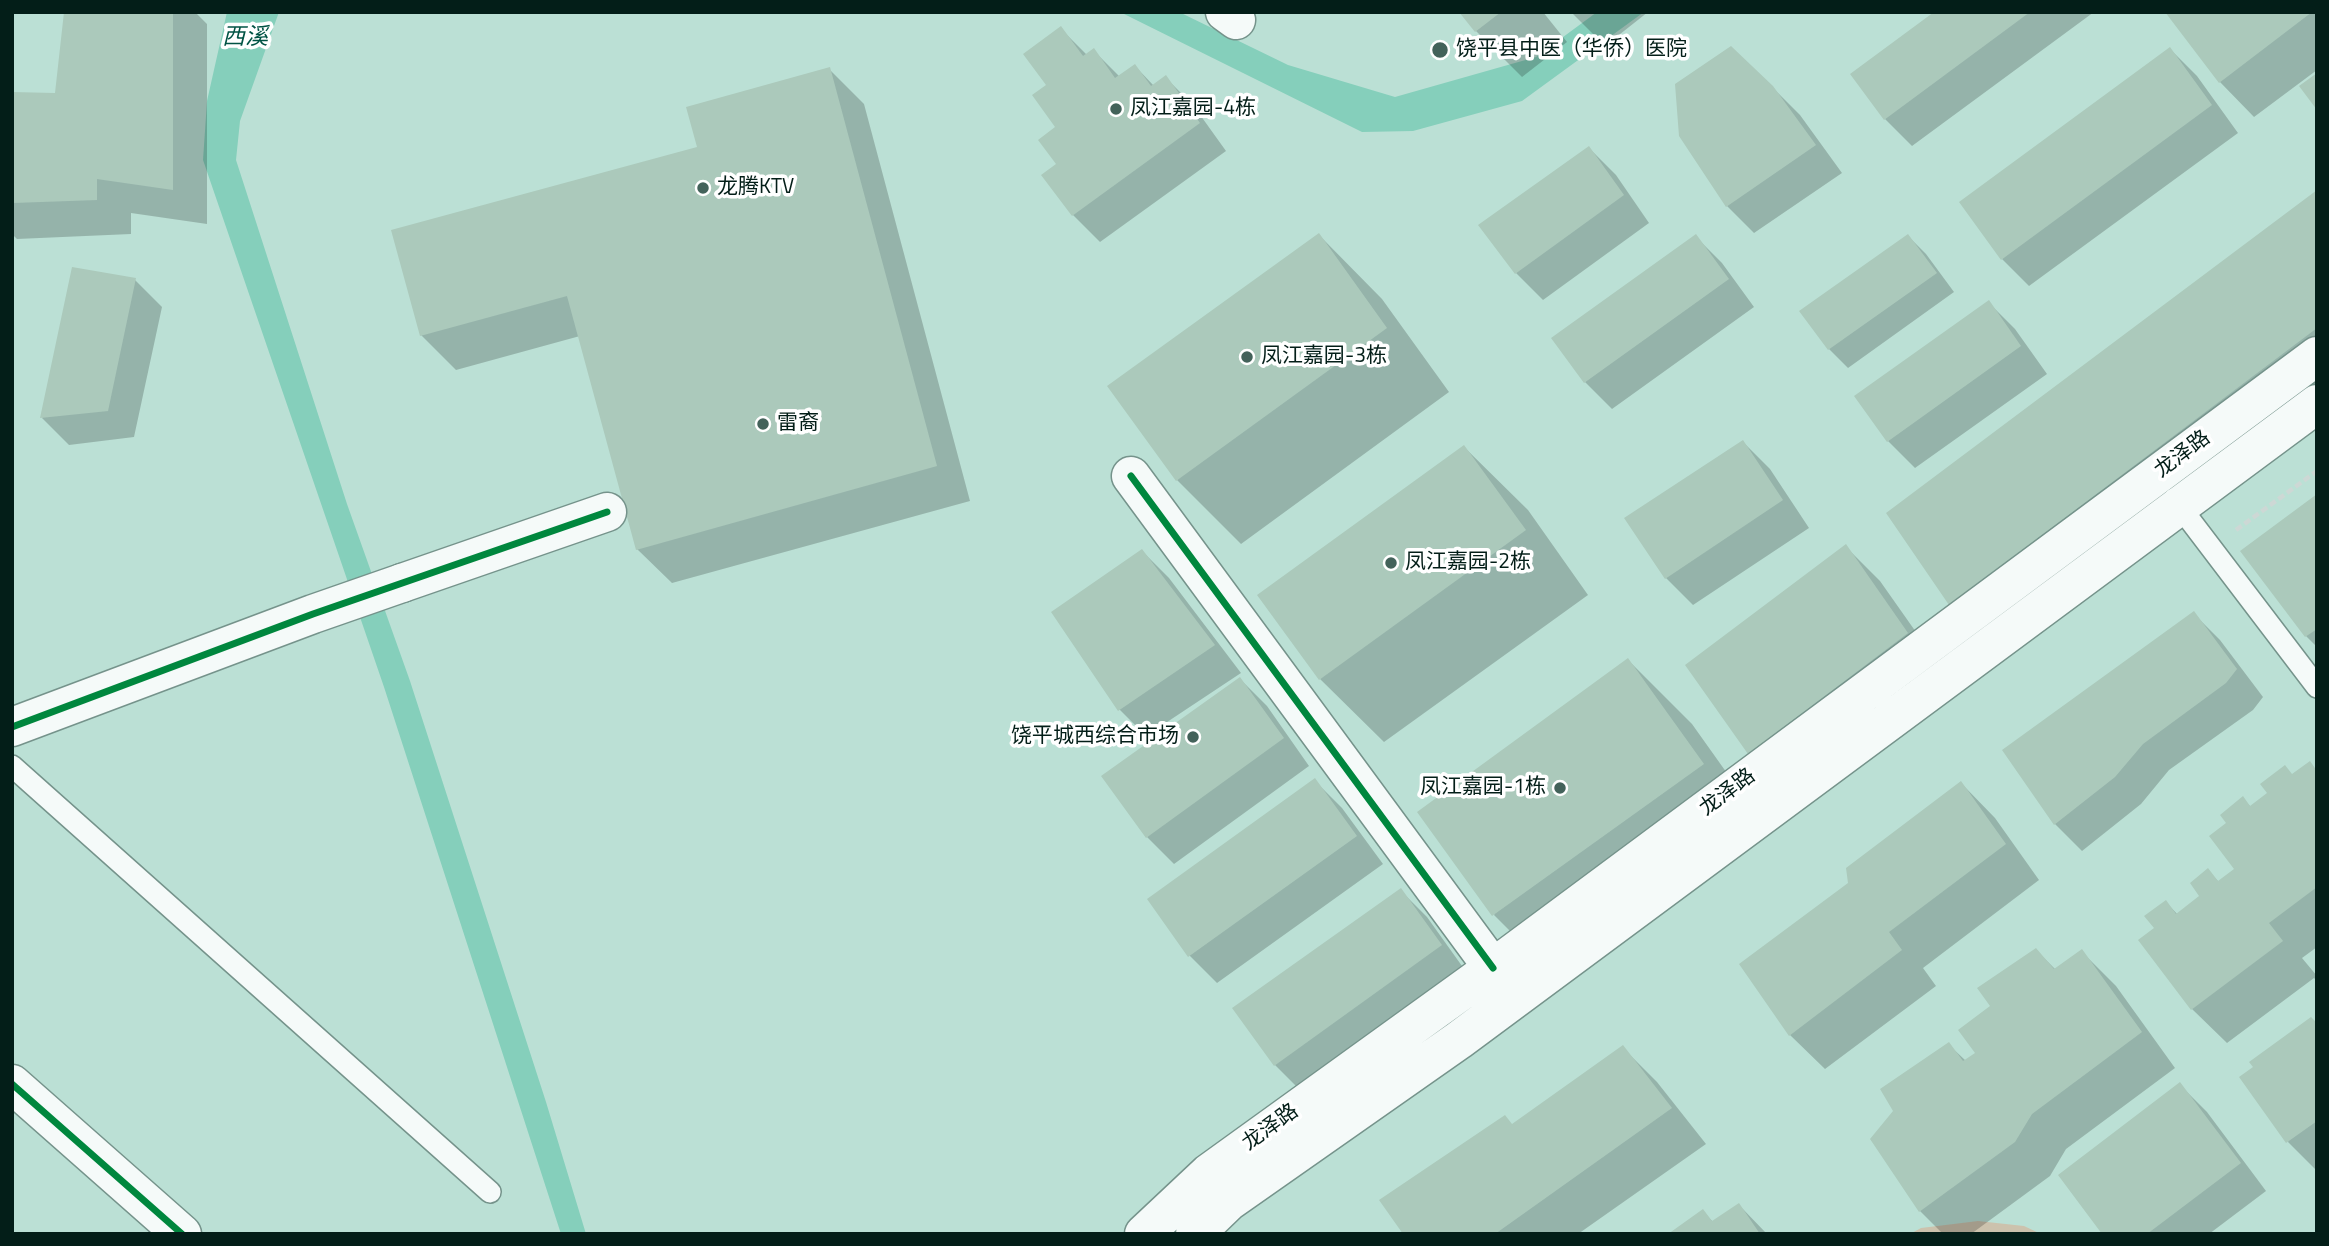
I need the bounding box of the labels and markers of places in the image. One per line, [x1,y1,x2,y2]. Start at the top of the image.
place label: 饶平县中医（华侨）医院 [1456,37,1687,63]
marker: 饶平县中医（华侨）医院 [1430,40,1450,60]
place label: 凤江嘉园-4栋 [1130,96,1256,122]
marker: 凤江嘉园-4栋 [1108,101,1124,117]
place label: 龙腾KTV [717,175,794,201]
marker: 龙腾KTV [695,180,711,196]
place label: 凤江嘉园-3栋 [1261,344,1387,370]
marker: 凤江嘉园-3栋 [1239,349,1255,365]
place label: 雷裔 [777,411,819,437]
marker: 雷裔 [755,416,771,432]
place label: 凤江嘉园-2栋 [1405,550,1531,576]
marker: 凤江嘉园-2栋 [1383,555,1399,571]
place label: 饶平城西综合市场 [1011,724,1179,750]
marker: 饶平城西综合市场 [1185,729,1201,745]
place label: 凤江嘉园-1栋 [1420,775,1546,801]
marker: 凤江嘉园-1栋 [1552,780,1568,796]

